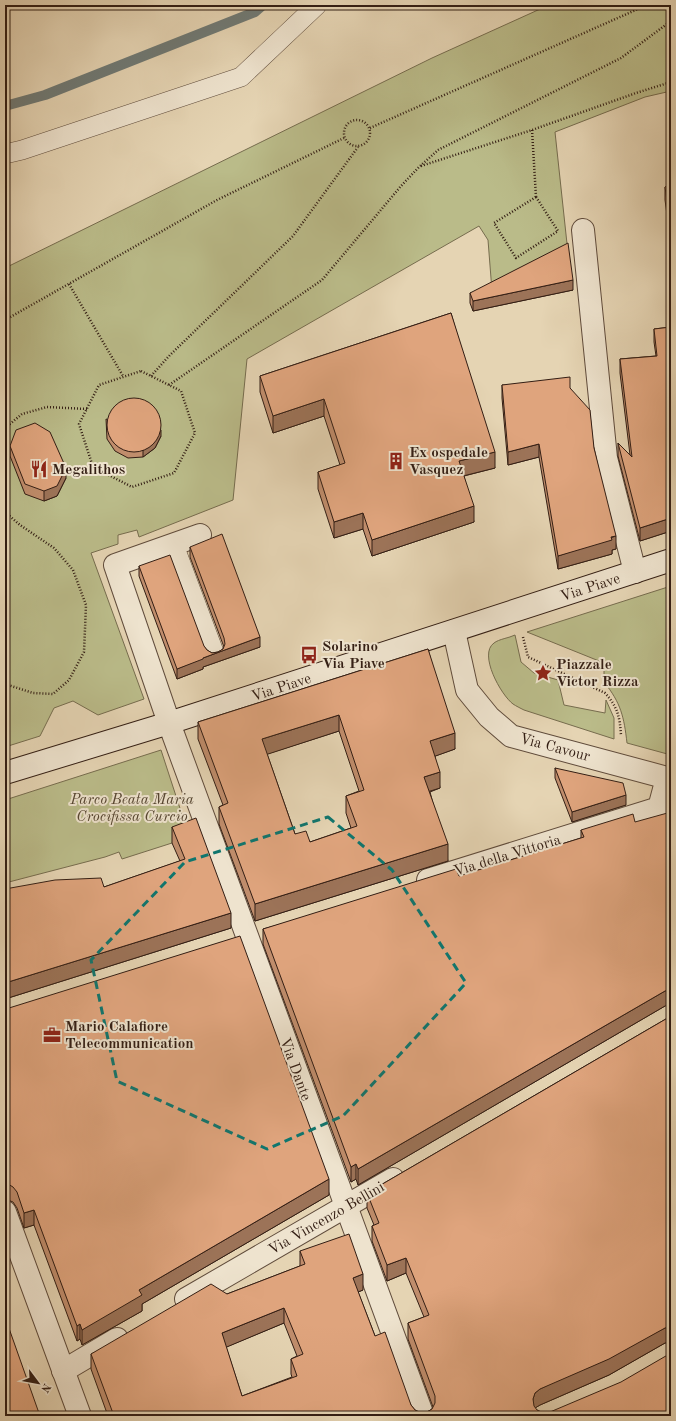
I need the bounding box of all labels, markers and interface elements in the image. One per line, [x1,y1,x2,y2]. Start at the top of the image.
place label: Ex ospedale Vasquez [409,446,488,478]
building icon: Ex ospedale Vasquez [386,451,406,471]
restaurant icon: Megalithos [29,459,49,479]
place label: Megalithos [52,463,125,478]
street label: Via Piave [559,572,622,605]
place label: Solarino Via Piave [322,640,385,672]
bus stop icon: Solarino Via Piave [299,645,319,665]
place label: Piazzale Victor Rizza [556,658,639,690]
place icon: Piazzale Victor Rizza [533,663,553,683]
street label: Via Piave [250,672,313,705]
street label: Via Cavour [518,732,592,765]
park label: Parco Beata Maria Crocifissa Curcio [69,793,194,825]
street label: Via della Vittoria [452,833,564,880]
place label: Mario Calafiore Telecommunication [65,1020,194,1052]
office icon: Mario Calafiore Telecommunication [42,1025,62,1045]
street label: Via Dante [276,1036,313,1103]
street label: Via Vincenzo Bellini [266,1180,387,1259]
north arrow [18,1363,58,1403]
text: N [38,1381,52,1394]

